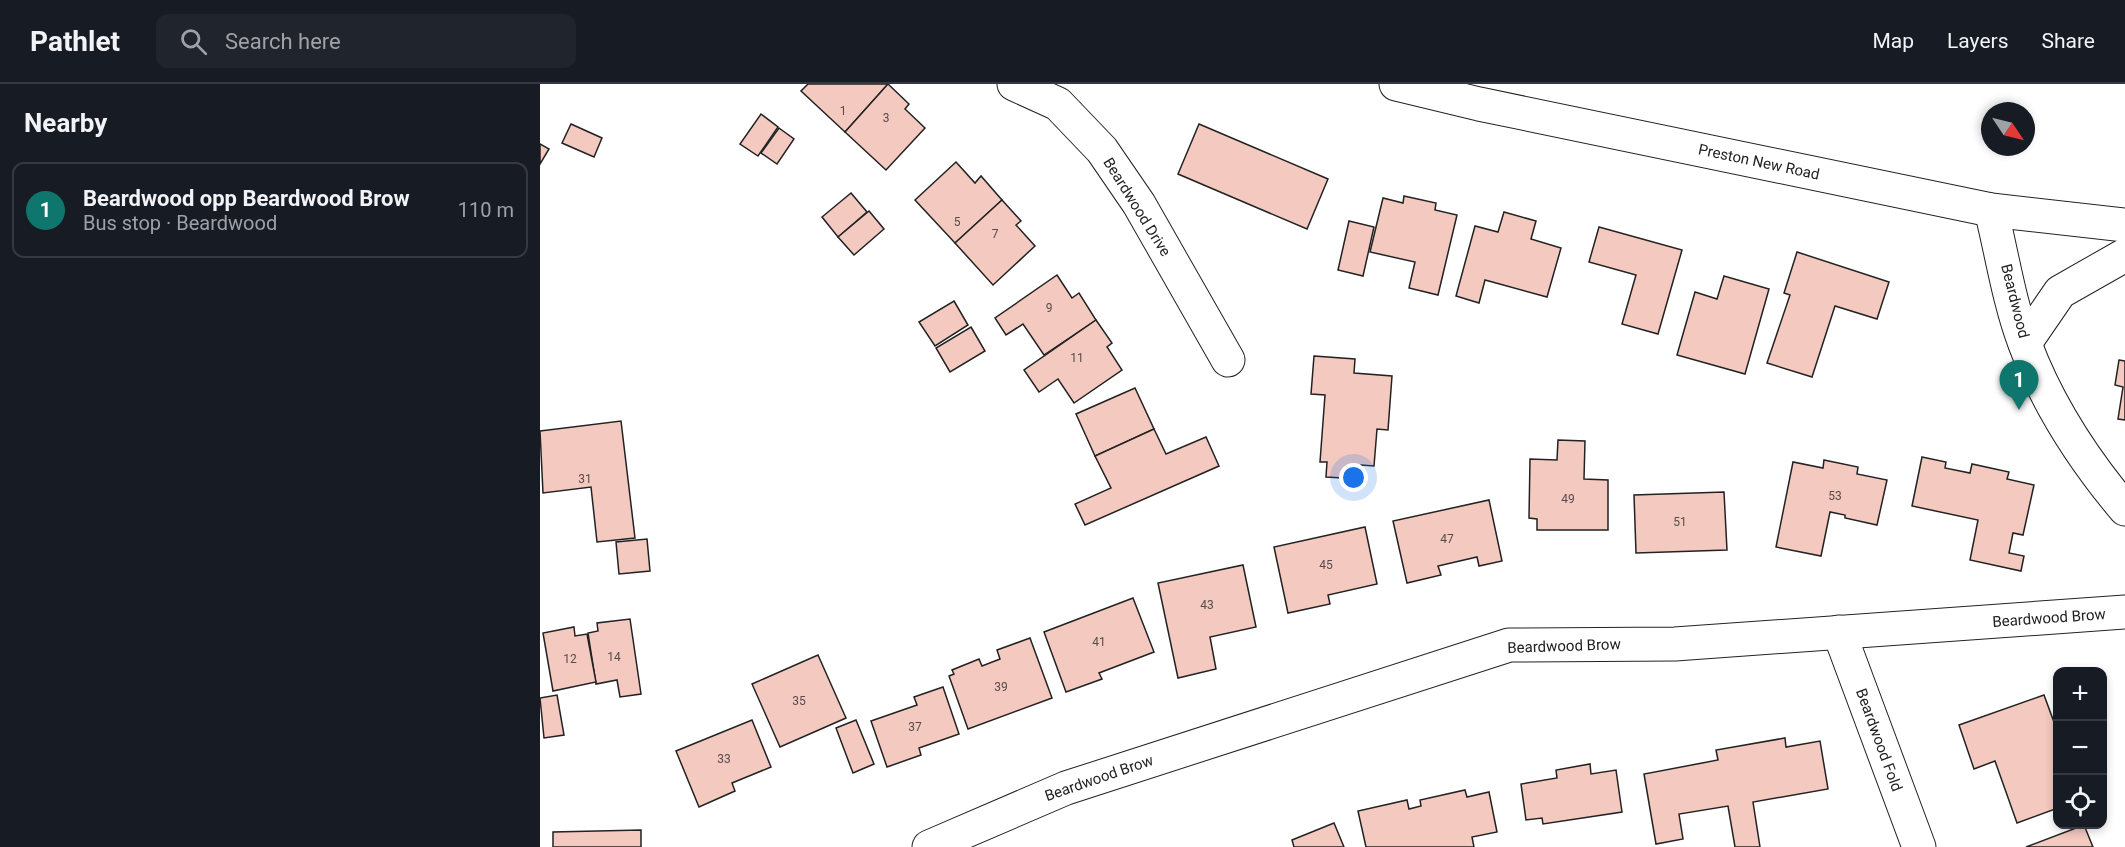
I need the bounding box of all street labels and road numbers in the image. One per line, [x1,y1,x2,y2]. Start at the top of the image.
street label: Preston New Road [1697,140,1821,184]
street label: Beardwood Drive [1099,154,1175,260]
street label: Beardwood [1997,262,2033,340]
street label: Beardwood Brow [1992,605,2106,631]
street label: Beardwood Brow [1507,635,1621,657]
street label: Beardwood Fold [1852,686,1906,794]
street label: Beardwood Brow [1042,751,1156,805]

